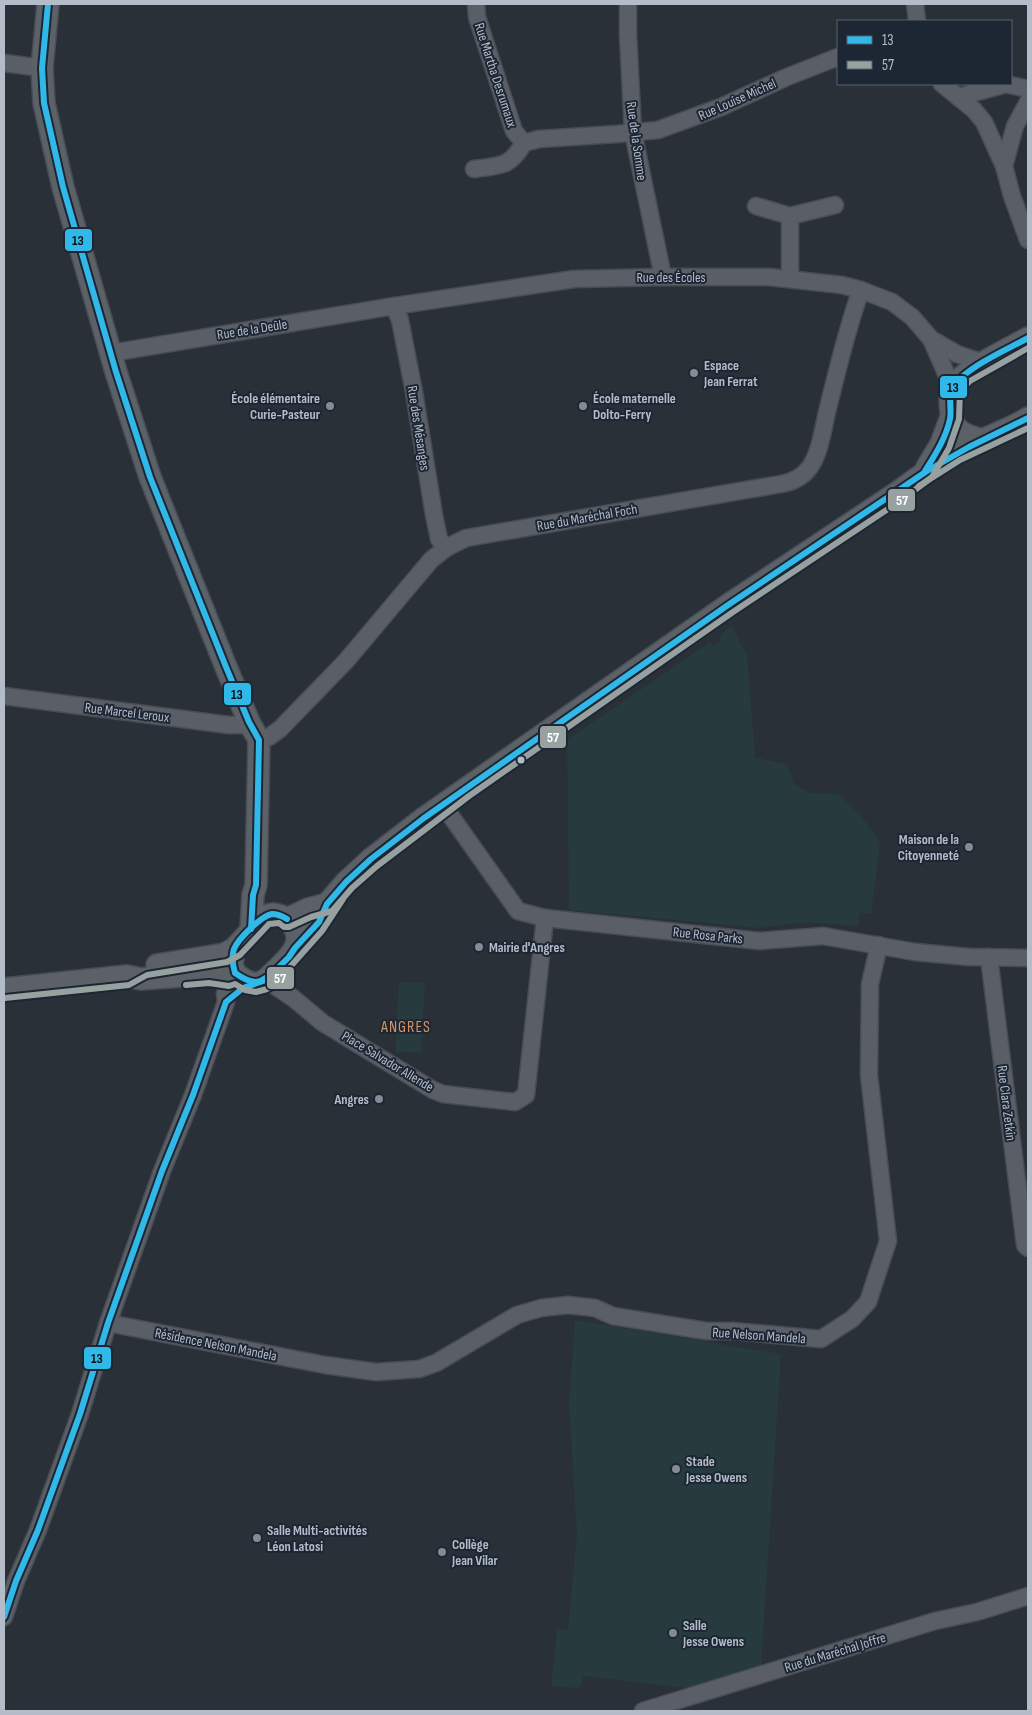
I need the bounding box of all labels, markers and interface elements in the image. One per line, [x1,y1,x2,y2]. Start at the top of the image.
legend [837,20,1012,85]
street label: Rue Martha Desrumaux [471,21,521,130]
text: 13 [882,31,894,50]
text: 57 [882,56,894,75]
street label: Rue Louise Michel [696,75,779,124]
street label: Rue de la Somme [623,101,650,182]
line badge: 13 [64,228,93,252]
text: 13 [72,232,84,249]
street label: Rue des Écoles [636,269,706,286]
street label: Rue de la Deûle [216,316,288,343]
place label: Espace Jean Ferrat [703,357,758,390]
marker: Espace Jean Ferrat [688,367,700,379]
line badge: 13 [939,375,968,399]
text: 13 [947,379,959,396]
street label: Rue des Mésanges [403,385,434,472]
place label: École élémentaire Curie-Pasteur [231,390,321,423]
place label: École maternelle Dolto-Ferry [593,390,676,423]
marker: École élémentaire Curie-Pasteur [324,400,336,412]
marker: École maternelle Dolto-Ferry [577,400,589,412]
line badge: 57 [887,488,916,512]
text: 57 [896,492,909,509]
street label: Rue du Maréchal Foch [536,500,639,535]
line badge: 13 [223,682,252,706]
text: 13 [231,686,243,703]
street label: Rue Marcel Leroux [84,699,171,726]
line badge: 57 [539,725,567,749]
text: 57 [547,729,560,746]
unlabelled marker [516,755,526,765]
place label: Maison de la Citoyenneté [898,831,959,864]
marker: Maison de la Citoyenneté [963,841,975,853]
street label: Rue Rosa Parks [672,923,744,948]
place label: Mairie d'Angres [489,939,565,956]
marker: Mairie d'Angres [473,941,485,953]
line badge: 57 [266,966,295,990]
text: 57 [274,970,287,987]
district label: ANGRES [380,1018,431,1037]
street label: Place Salvador Allende [339,1027,437,1096]
street label: Rue Clara Zetkin [993,1064,1020,1142]
place label: Angres [334,1091,369,1108]
marker: Angres [373,1093,385,1105]
street label: Résidence Nelson Mandela [153,1324,278,1365]
street label: Rue Nelson Mandela [712,1324,806,1347]
line badge: 13 [83,1346,112,1370]
text: 13 [91,1350,103,1367]
place label: Stade Jesse Owens [685,1453,747,1486]
marker: Stade Jesse Owens [670,1463,682,1475]
place label: Salle Multi-activités Léon Latosi [267,1522,367,1555]
marker: Salle Multi-activités Léon Latosi [251,1532,263,1544]
place label: Collège Jean Vilar [451,1536,499,1569]
marker: Collège Jean Vilar [436,1546,448,1558]
place label: Salle Jesse Owens [682,1617,744,1650]
marker: Salle Jesse Owens [667,1627,679,1639]
street label: Rue du Maréchal Joffre [782,1629,888,1676]

